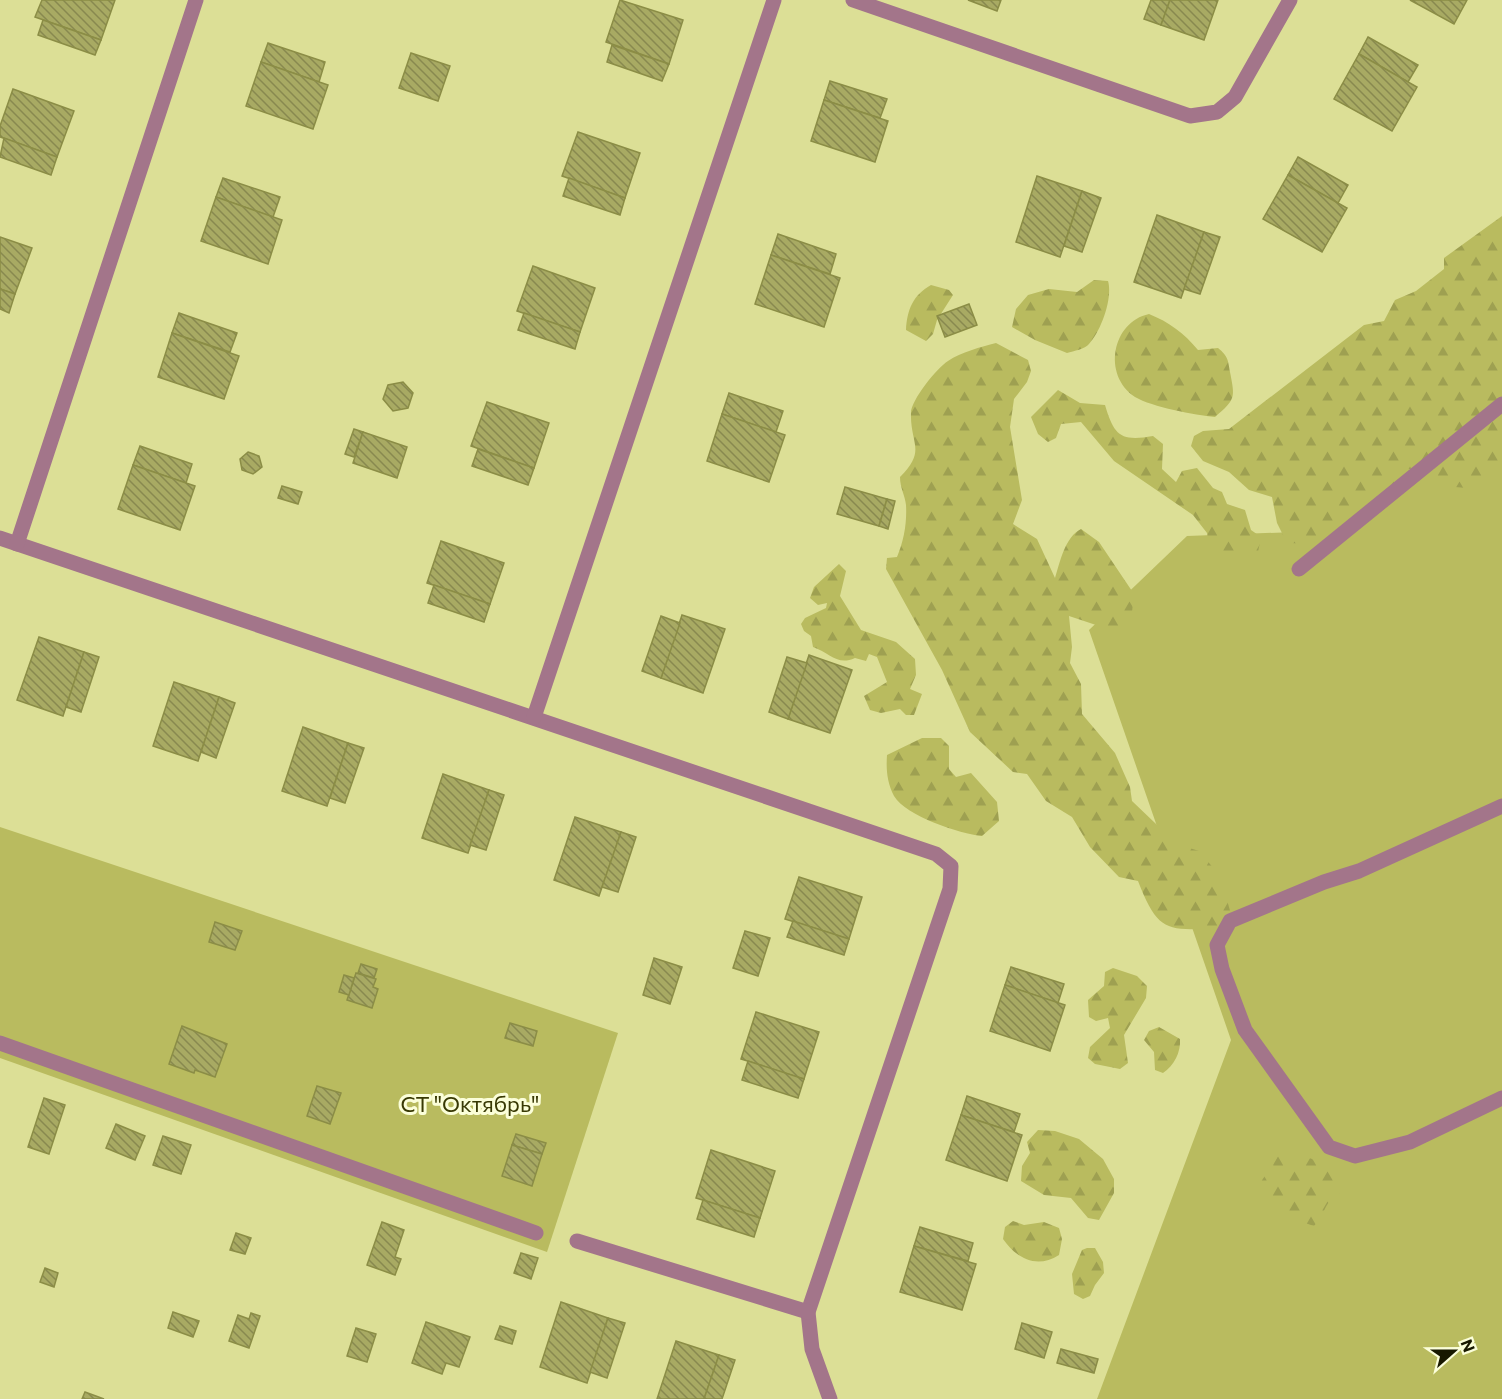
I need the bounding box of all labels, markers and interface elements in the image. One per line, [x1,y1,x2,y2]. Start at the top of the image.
park label: СТ "Октябрь" [401,1090,539,1117]
north arrow [1424,1321,1484,1381]
text: N [1457,1336,1479,1354]

